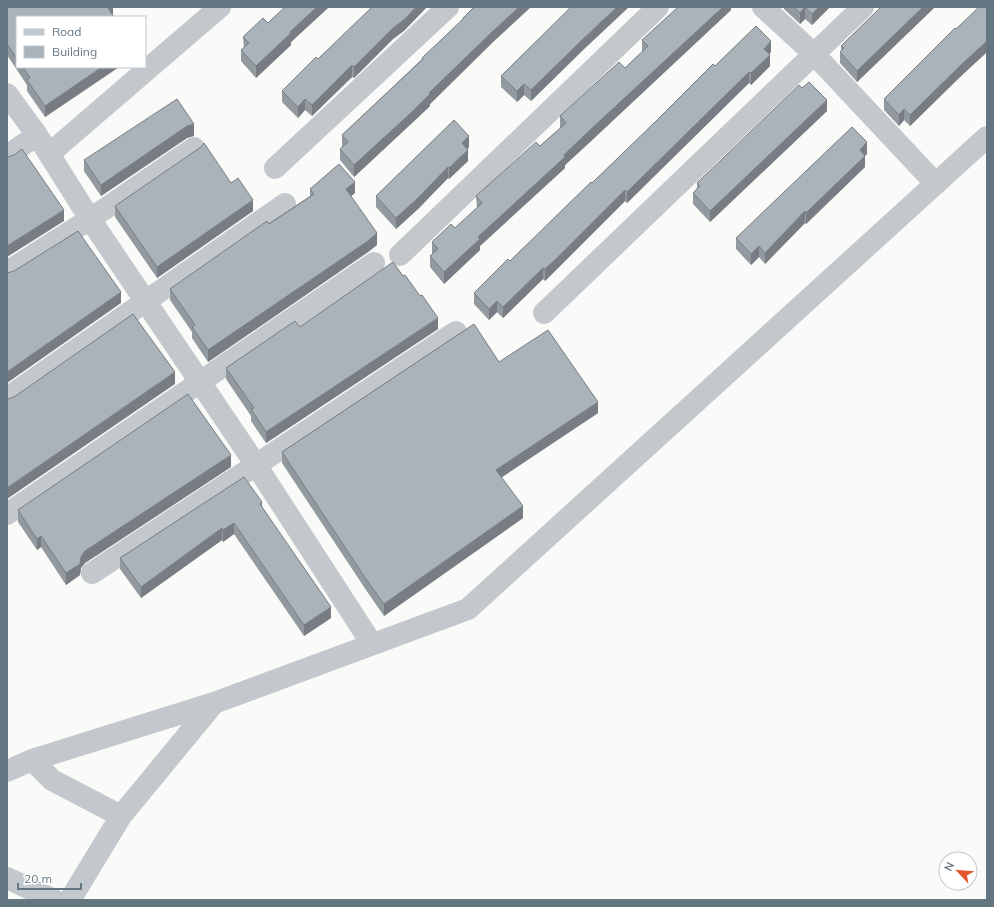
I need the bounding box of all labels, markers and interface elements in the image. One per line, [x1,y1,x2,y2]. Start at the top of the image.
legend [16,16,146,68]
text: Road [52,24,81,39]
text: Building [52,44,97,59]
north arrow [938,851,978,891]
text: N [941,860,957,873]
scale bar [18,865,81,891]
text: 20 m [24,871,52,886]

